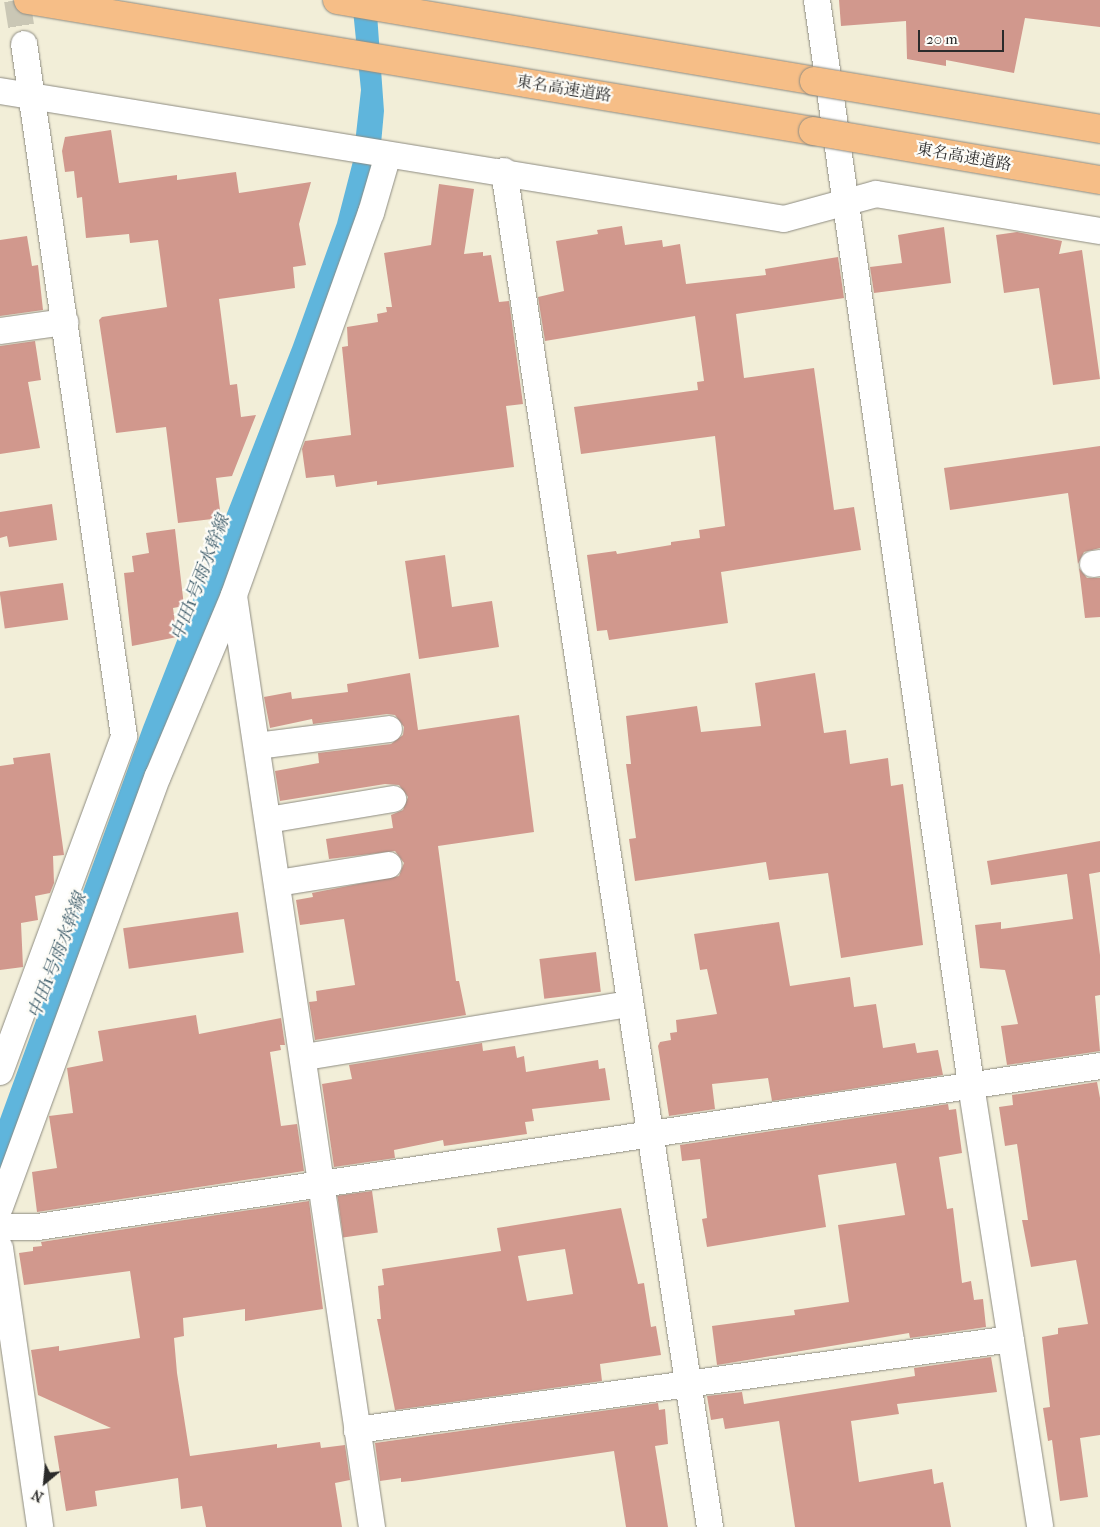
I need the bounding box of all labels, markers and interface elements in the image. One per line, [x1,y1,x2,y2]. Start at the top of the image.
scale bar [920,20,1006,52]
text: 20 m [926,30,958,48]
street label: 東名高速道路 [515,72,613,106]
street label: 東名高速道路 [915,139,1013,175]
water label: 中田1号雨水幹線 [167,512,235,644]
water label: 中田1号雨水幹線 [24,890,92,1022]
north arrow [20,1457,70,1507]
text: N [29,1486,46,1506]

